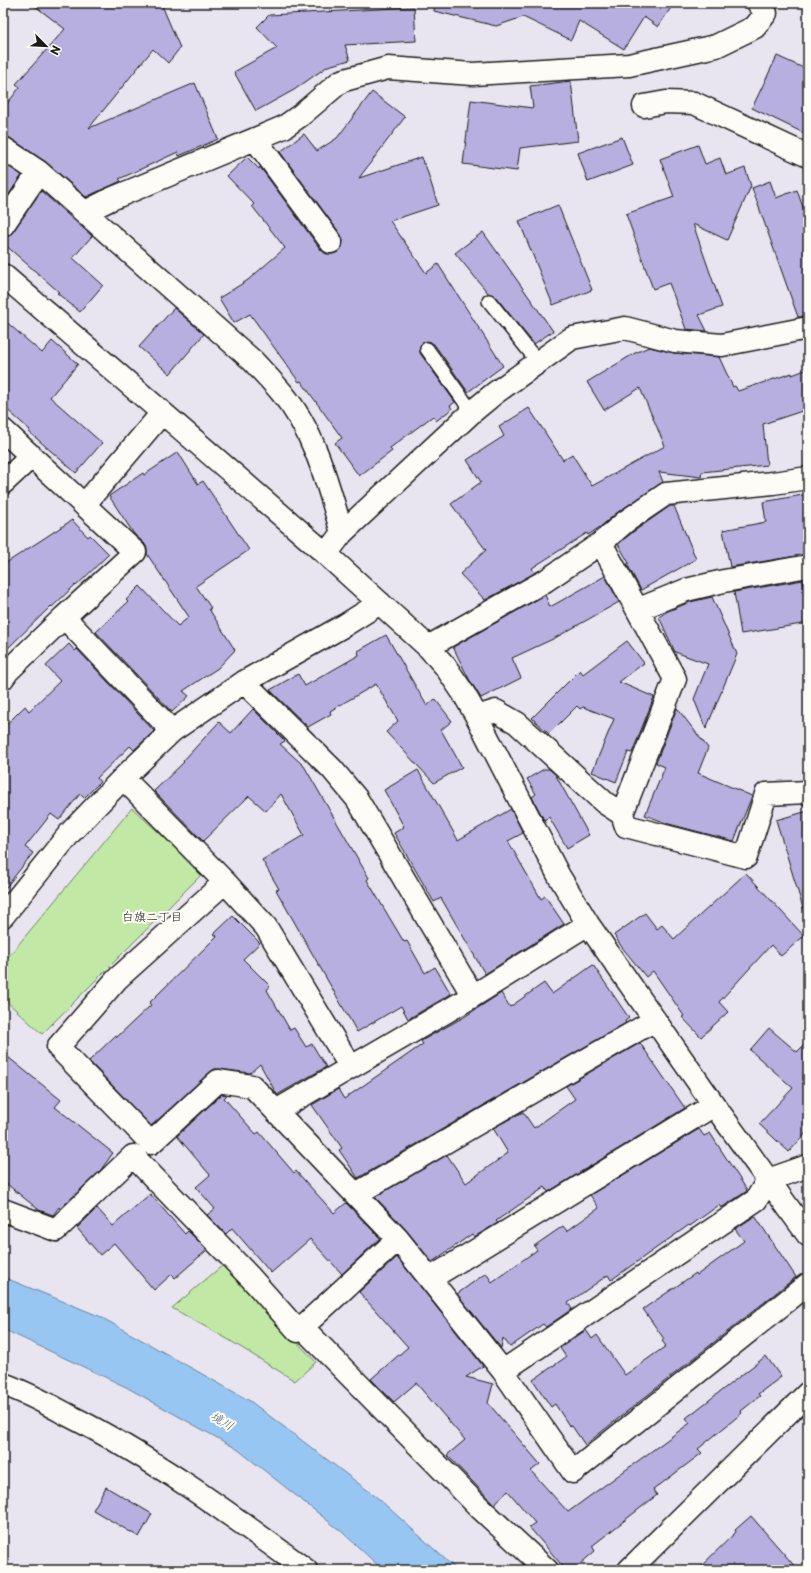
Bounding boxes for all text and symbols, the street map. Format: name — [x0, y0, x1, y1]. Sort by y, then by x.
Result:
north arrow — [26, 26, 66, 66]
text: N — [46, 43, 65, 58]
district label: 白旗二丁目 — [122, 907, 182, 925]
water label: 境川 — [208, 1406, 237, 1434]

